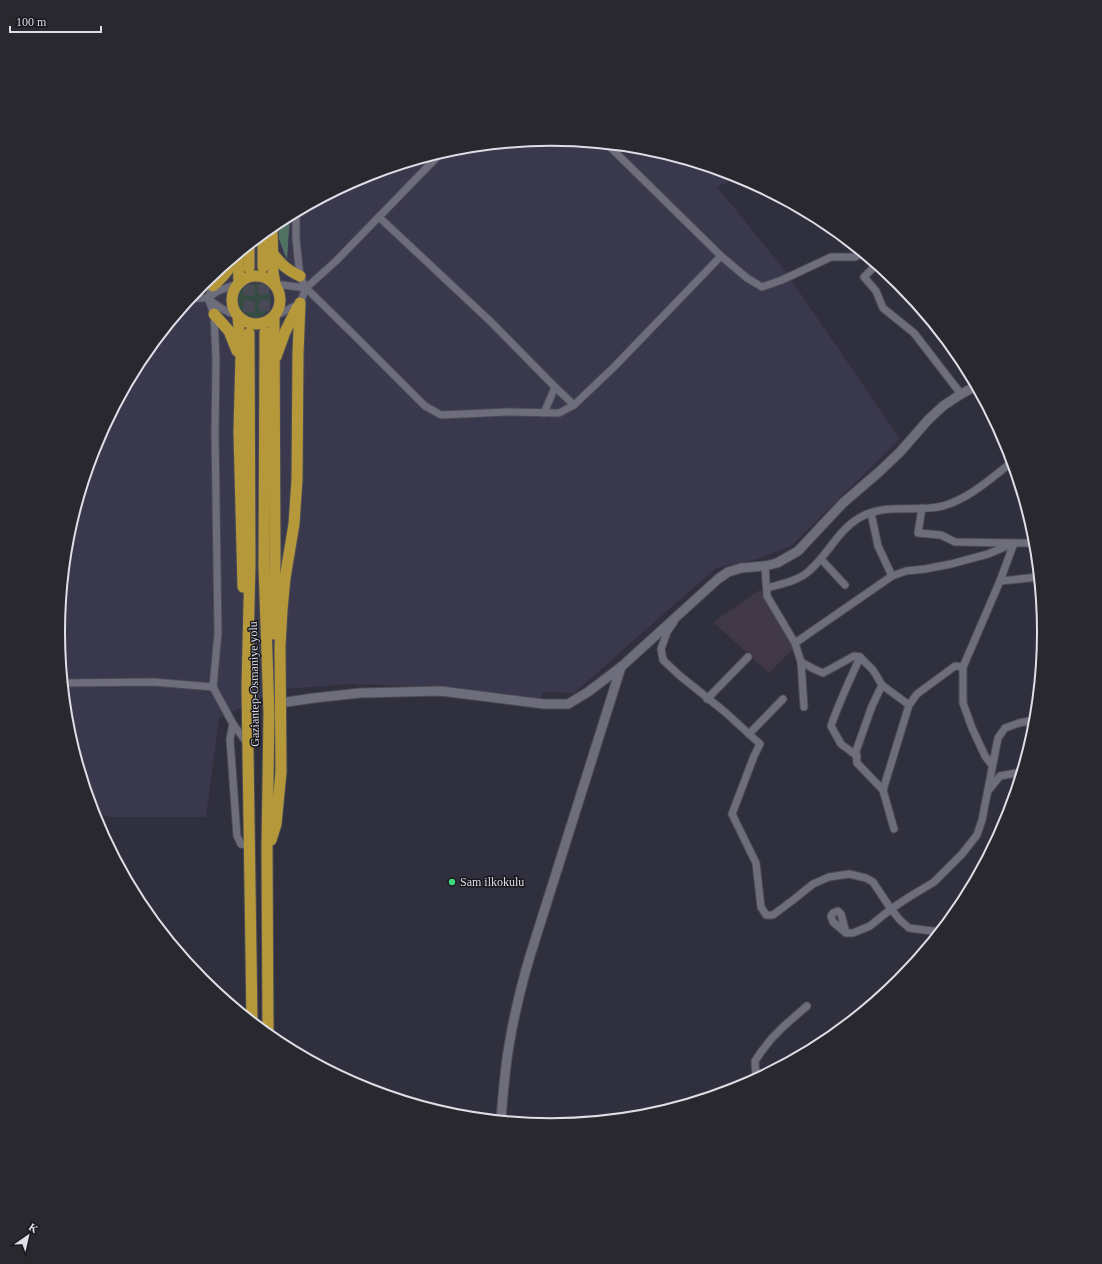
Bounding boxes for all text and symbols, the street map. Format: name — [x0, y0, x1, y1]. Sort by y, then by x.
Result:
scale bar — [10, 8, 101, 34]
text: 100 m — [16, 15, 47, 29]
street label: Gaziantep-Osmaniye yolu — [246, 621, 262, 747]
place label: Sam ilkokulu — [460, 875, 524, 889]
marker: Sam ilkokulu — [447, 877, 457, 887]
north arrow — [8, 1216, 48, 1256]
text: K — [27, 1220, 41, 1235]

